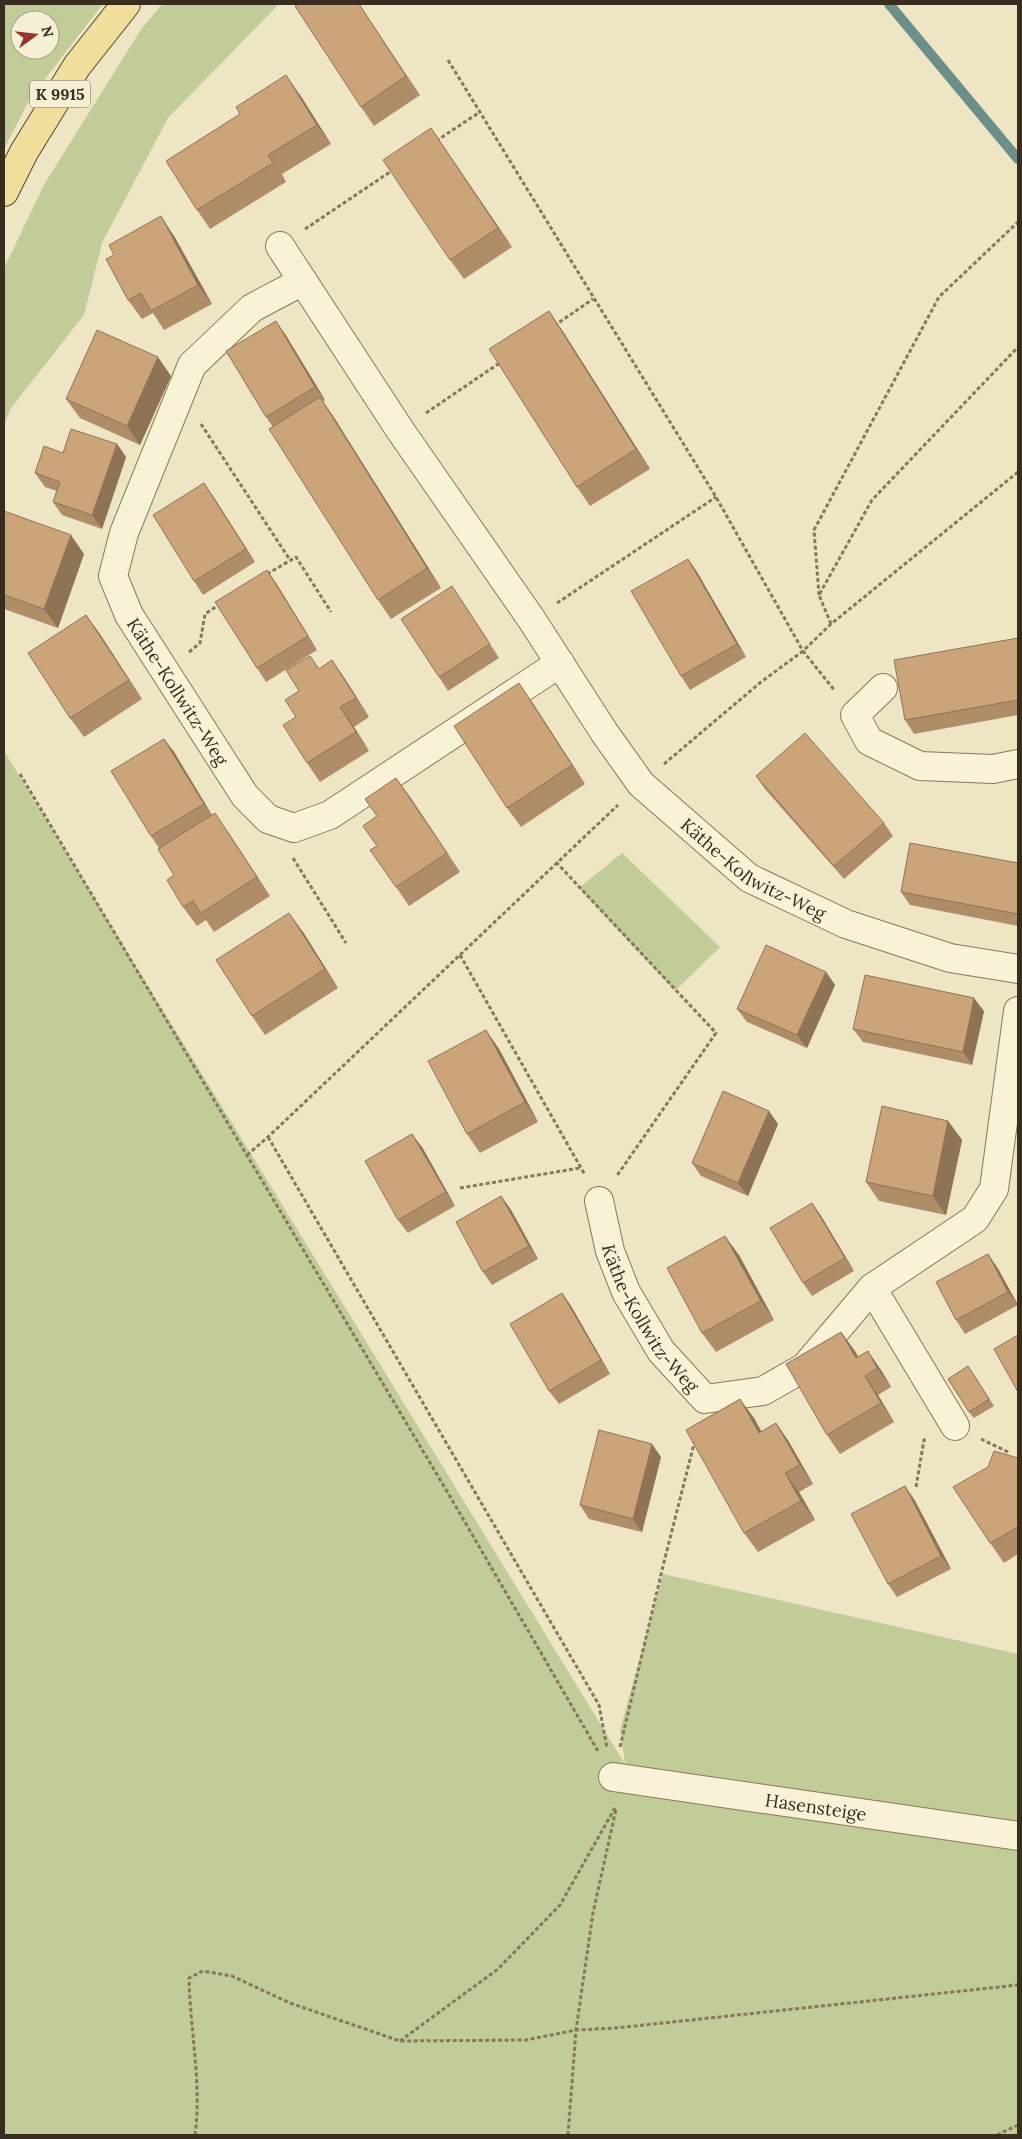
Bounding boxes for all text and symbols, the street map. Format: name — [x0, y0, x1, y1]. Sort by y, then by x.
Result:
north arrow — [10, 10, 60, 60]
text: N — [37, 24, 58, 39]
road number: K 9915 — [30, 80, 90, 108]
street label: Käthe-Kollwitz-Weg — [122, 613, 234, 770]
street label: Käthe-Kollwitz-Weg — [676, 813, 831, 925]
street label: Käthe-Kollwitz-Weg — [597, 1242, 705, 1398]
street label: Hasensteige — [764, 1788, 868, 1825]

